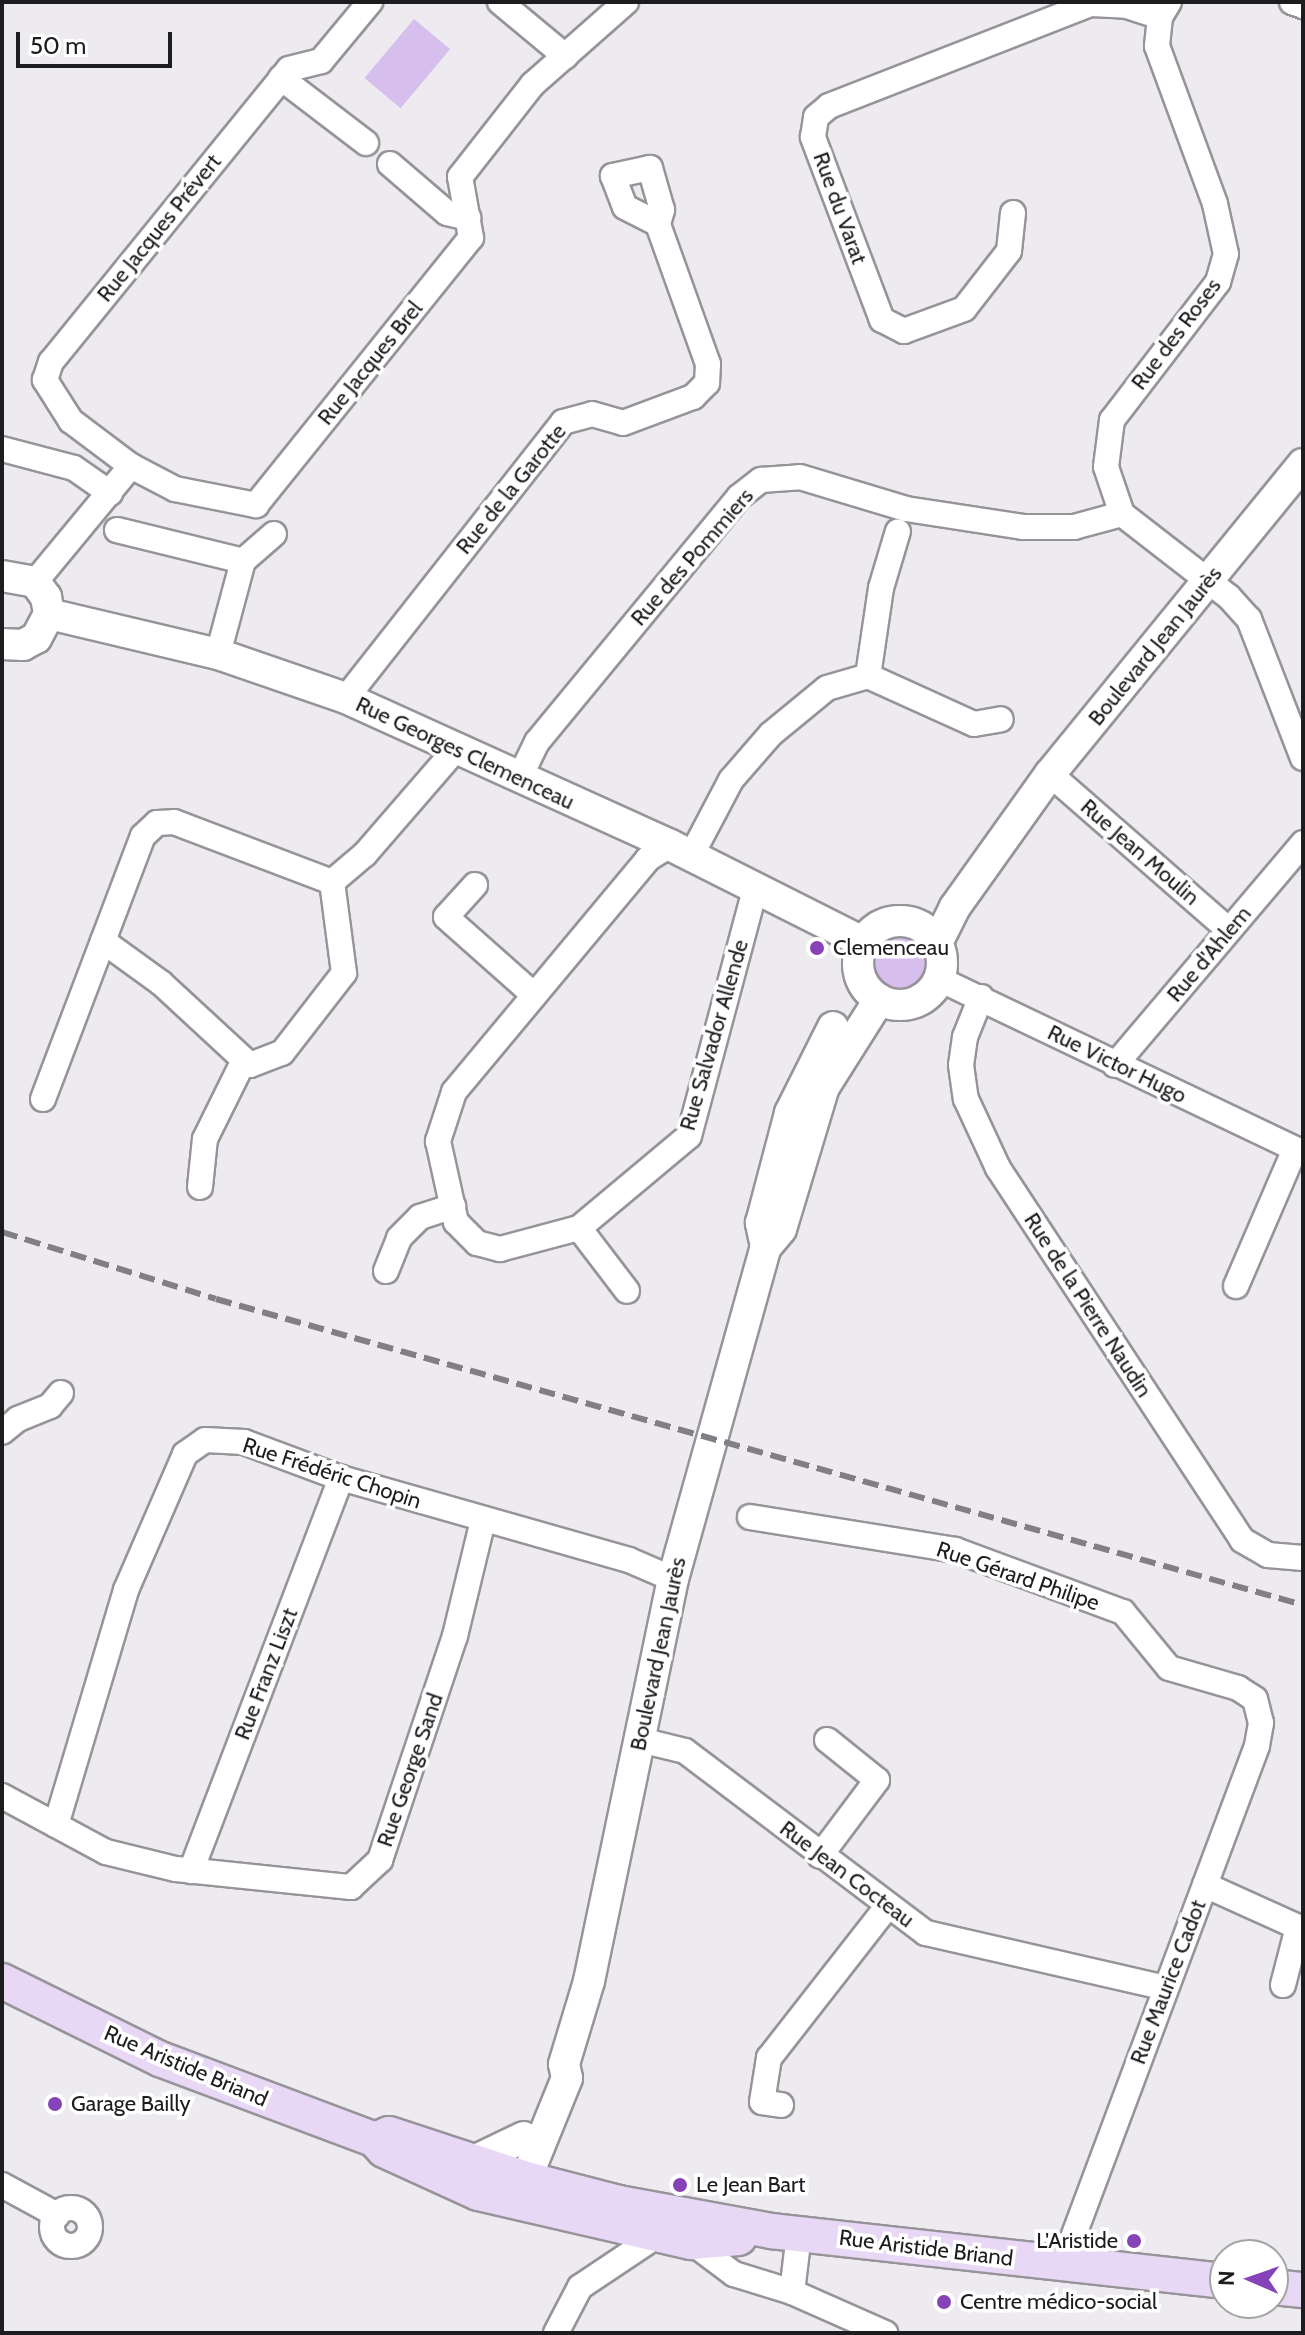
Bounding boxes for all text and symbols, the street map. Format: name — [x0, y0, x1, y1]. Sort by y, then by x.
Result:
scale bar — [20, 16, 176, 66]
text: 50 m — [30, 31, 86, 60]
street label: Rue du Varat — [808, 148, 872, 268]
street label: Rue Jacques Prévert — [91, 149, 227, 307]
street label: Rue des Roses — [1126, 273, 1226, 395]
street label: Rue Jacques Brel — [312, 296, 428, 430]
street label: Rue de la Garotte — [450, 419, 572, 559]
street label: Rue des Pommiers — [625, 483, 759, 631]
street label: Boulevard Jean Jaurès — [1083, 561, 1227, 731]
street label: Rue Georges Clemenceau — [352, 691, 578, 815]
street label: Rue Jean Moulin — [1075, 793, 1205, 911]
street label: Rue d'Ahlem — [1161, 901, 1257, 1007]
place label: Clemenceau — [833, 935, 949, 961]
street label: Rue Salvador Allende — [674, 937, 754, 1133]
marker: Clemenceau — [808, 939, 826, 957]
street label: Rue Victor Hugo — [1043, 1019, 1191, 1109]
street label: Rue de la Pierre Naudin — [1018, 1208, 1158, 1402]
street label: Rue Frédéric Chopin — [239, 1432, 425, 1514]
street label: Rue Gérard Philipe — [933, 1536, 1103, 1616]
street label: Boulevard Jean Jaurès — [625, 1555, 691, 1753]
street label: Rue Franz Liszt — [229, 1604, 303, 1744]
street label: Rue George Sand — [371, 1690, 449, 1850]
street label: Rue Jean Cocteau — [775, 1815, 919, 1933]
street label: Rue Maurice Cadot — [1125, 1896, 1211, 2068]
street label: Rue Aristide Briand — [100, 2020, 272, 2112]
place label: Garage Bailly — [71, 2091, 191, 2117]
marker: Garage Bailly — [46, 2095, 64, 2113]
place label: Le Jean Bart — [696, 2172, 805, 2198]
marker: Le Jean Bart — [671, 2176, 689, 2194]
street label: Rue Aristide Briand — [837, 2224, 1015, 2272]
place label: L'Aristide — [1036, 2228, 1118, 2254]
marker: L'Aristide — [1125, 2232, 1143, 2250]
north arrow — [1209, 2239, 1289, 2319]
text: N — [1213, 2270, 1240, 2286]
place label: Centre médico-social — [960, 2289, 1157, 2315]
marker: Centre médico-social — [935, 2293, 953, 2311]

